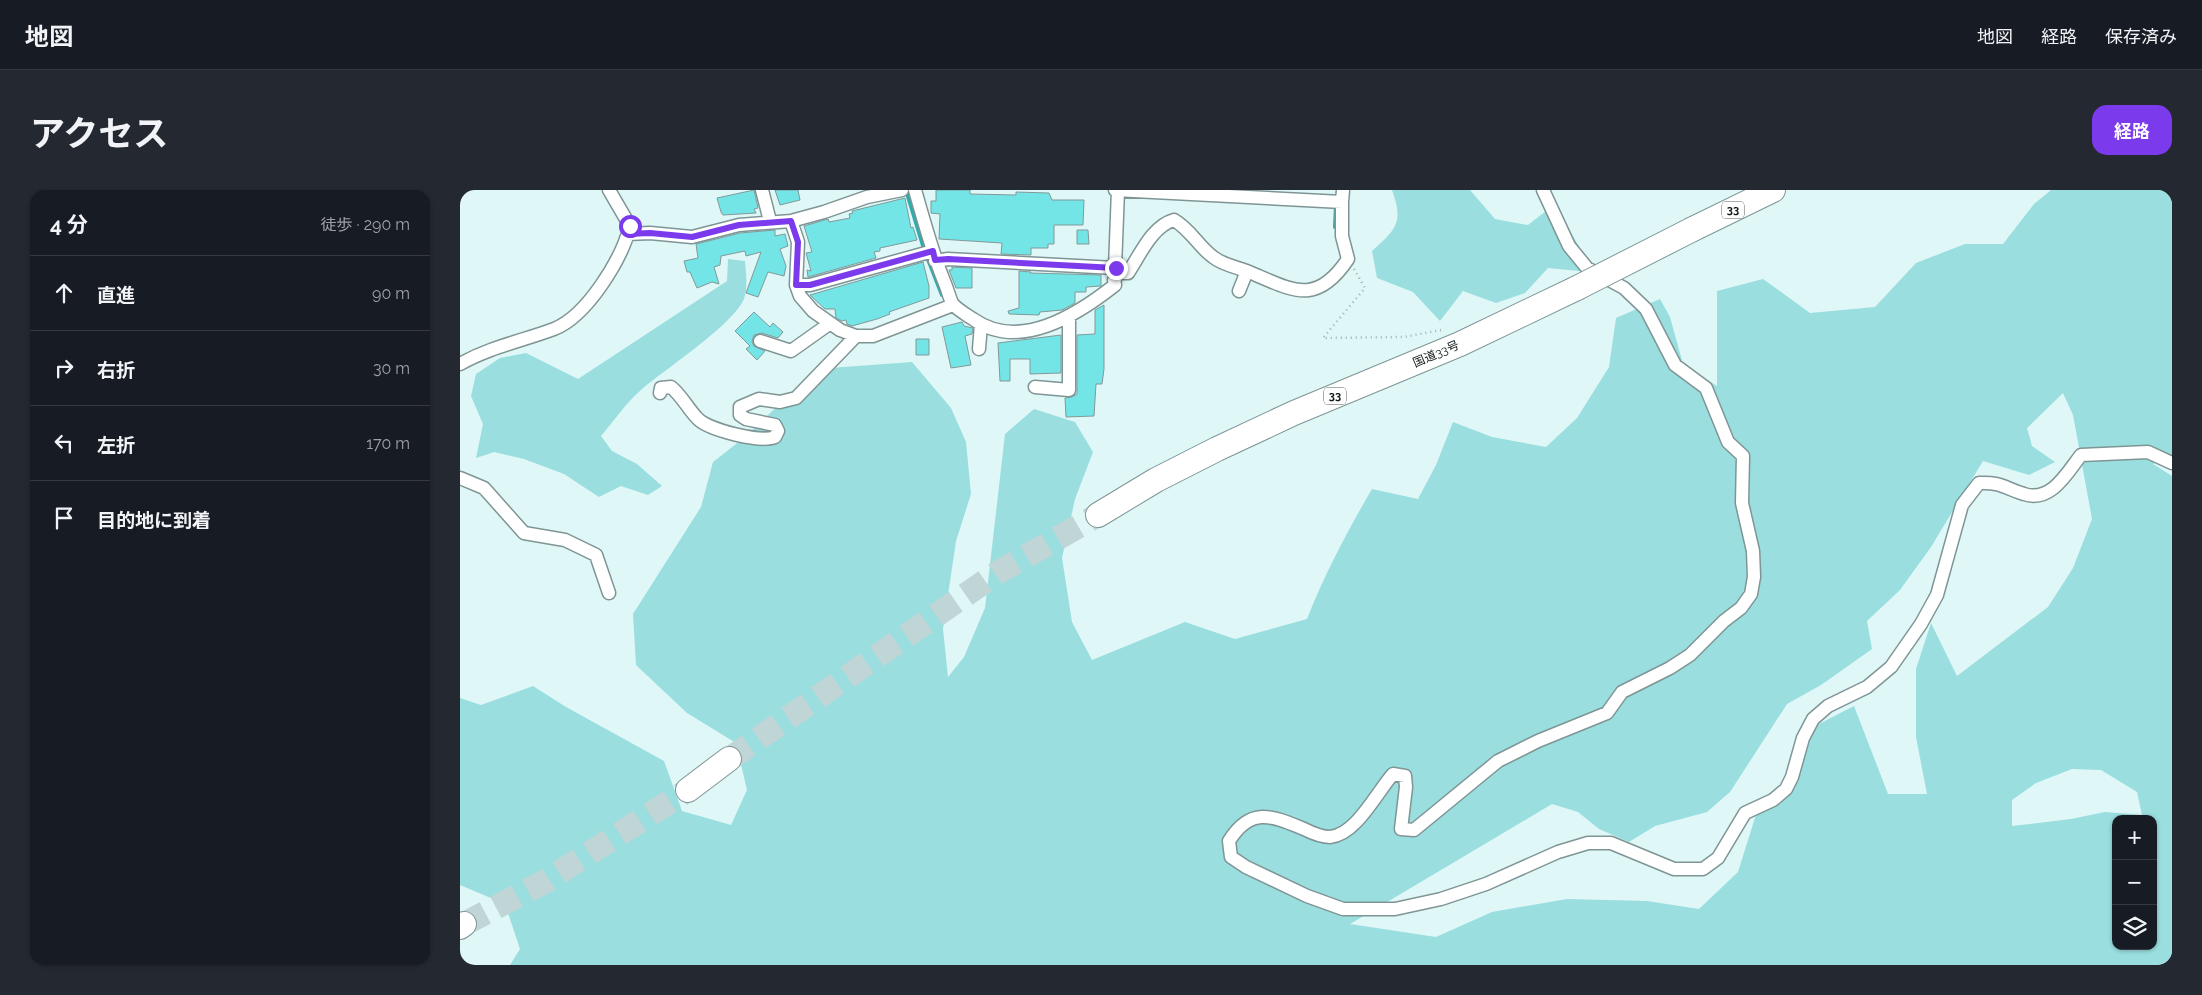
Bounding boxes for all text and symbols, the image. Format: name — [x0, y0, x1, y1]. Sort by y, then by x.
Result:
text: 地図 — [25, 22, 73, 51]
text: 地図 — [1977, 26, 2013, 47]
text: 経路 — [2041, 26, 2077, 47]
text: 保存済み — [2105, 26, 2177, 47]
button: 経路 — [2092, 105, 2172, 155]
text: アクセス — [30, 113, 168, 154]
road number: 33 — [1722, 202, 1744, 218]
text: 4 分 — [50, 212, 88, 237]
text: 徒歩 · 290 m — [321, 215, 410, 234]
route start — [619, 215, 642, 238]
route end — [1105, 257, 1128, 280]
icon: ahead — [50, 279, 78, 307]
text: 直進 — [97, 284, 135, 306]
text: 90 m — [372, 284, 410, 303]
street label: 国道33号 — [1411, 338, 1461, 370]
icon: right — [50, 354, 78, 382]
text: 右折 — [97, 359, 135, 381]
text: 30 m — [373, 359, 410, 378]
road number: 33 — [1324, 388, 1346, 405]
icon: left — [50, 429, 78, 457]
text: 左折 — [97, 434, 135, 456]
text: 170 m — [366, 434, 410, 453]
icon: arrive — [50, 504, 78, 532]
text: 目的地に到着 — [97, 509, 211, 531]
map controls — [2112, 815, 2157, 950]
button: + — [2112, 815, 2157, 860]
button: − — [2112, 860, 2157, 905]
button: layers — [2112, 905, 2157, 950]

